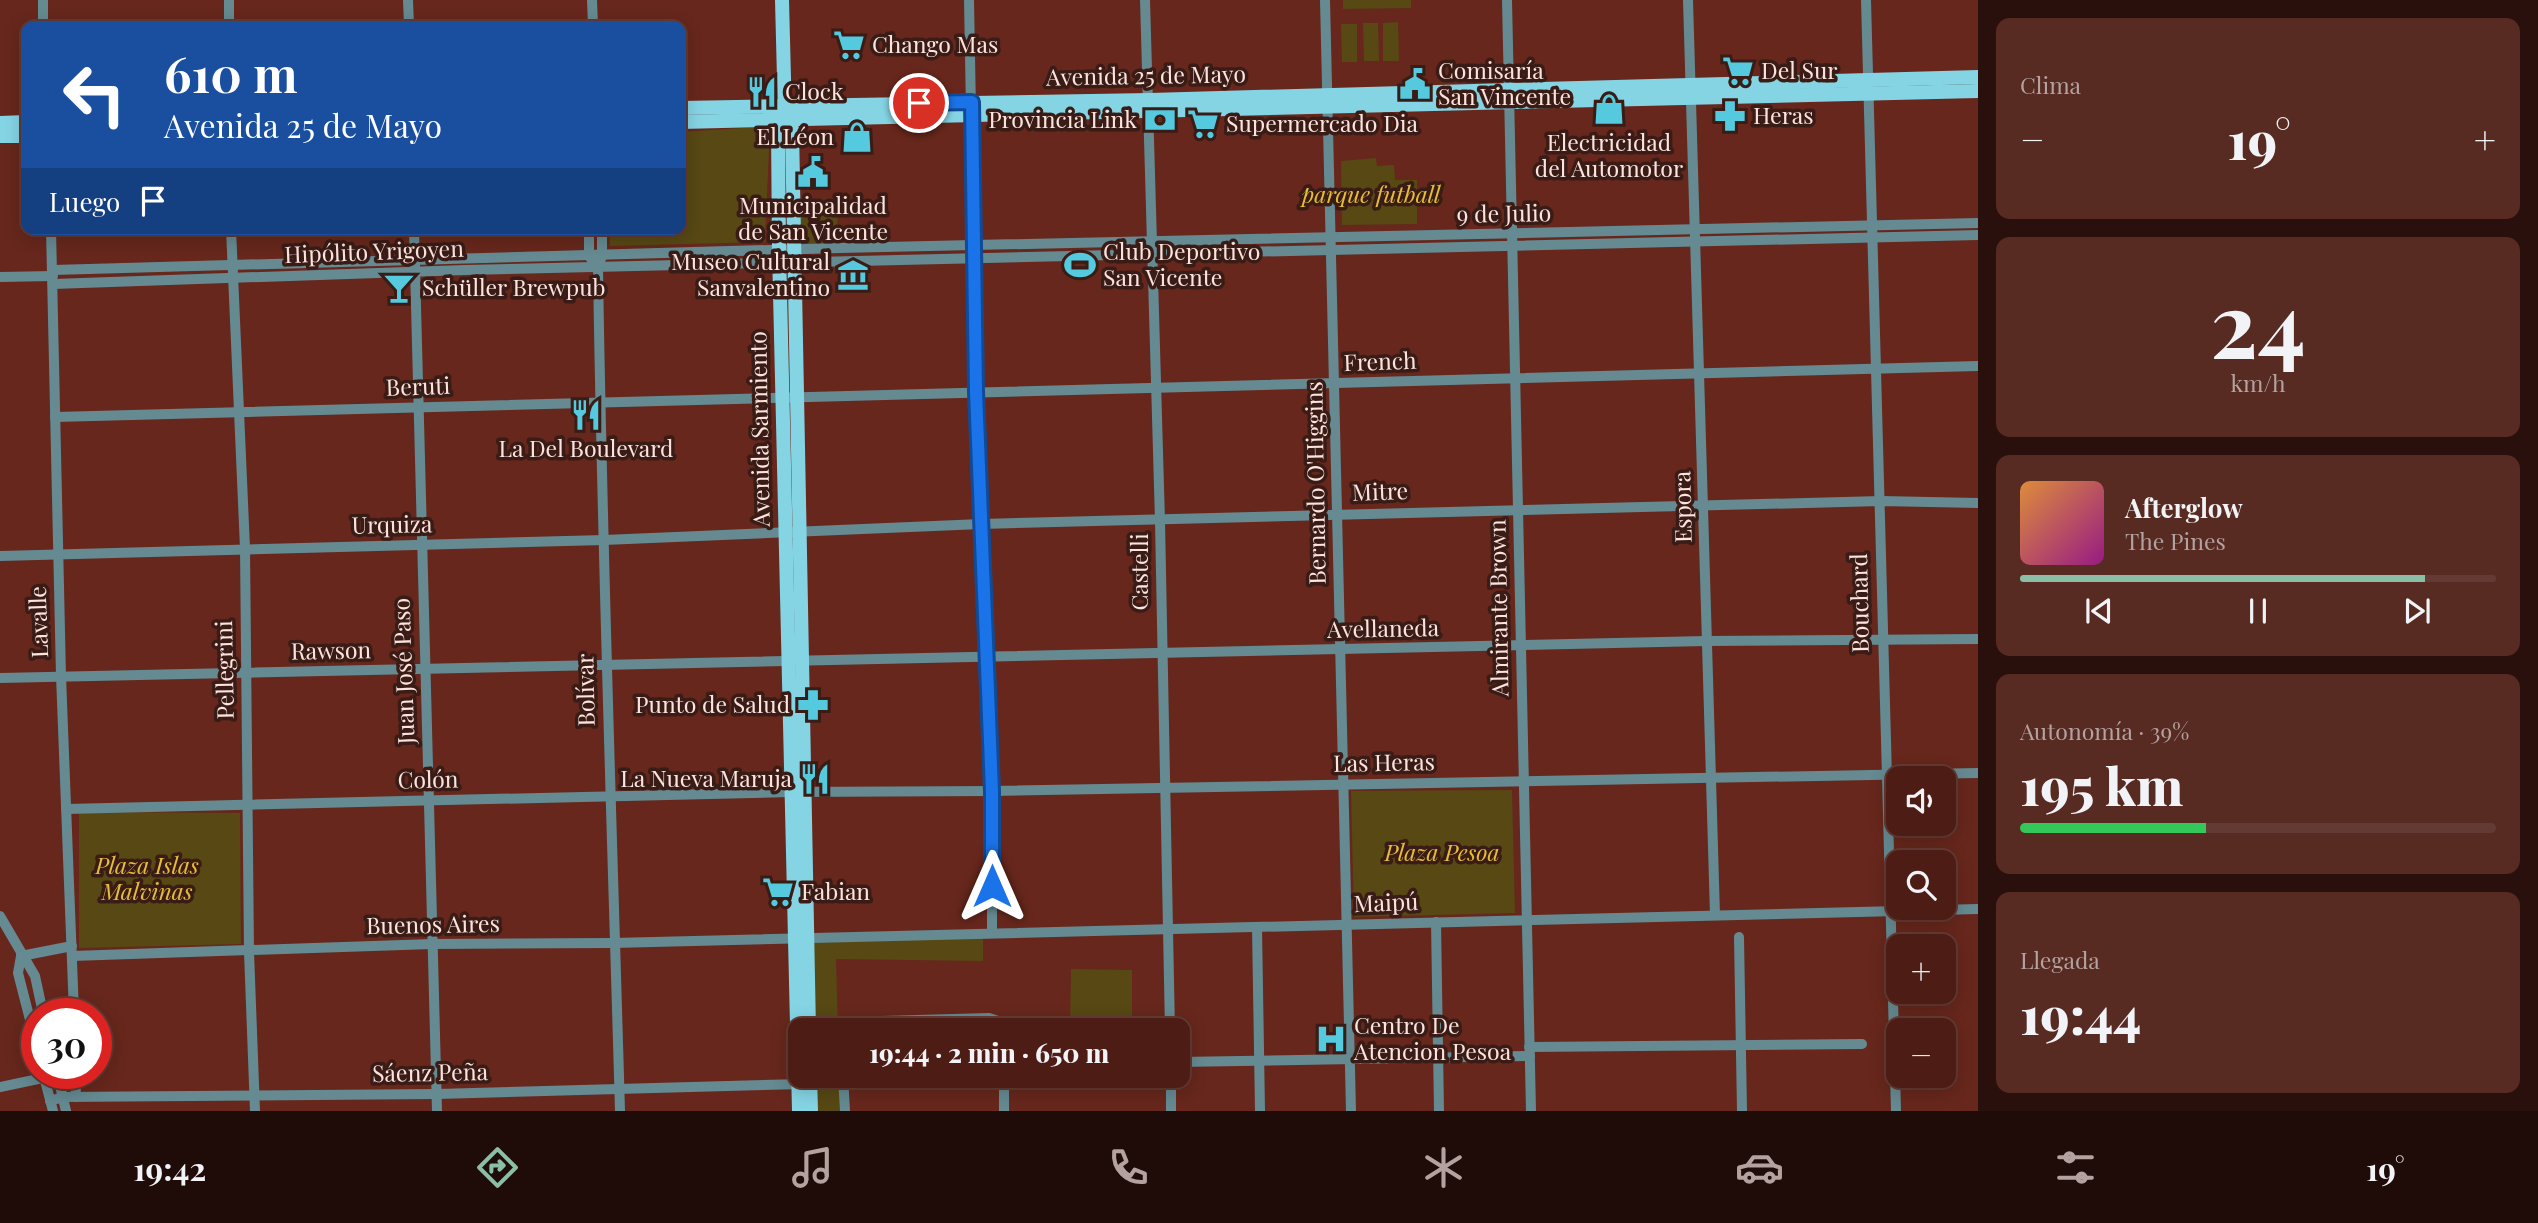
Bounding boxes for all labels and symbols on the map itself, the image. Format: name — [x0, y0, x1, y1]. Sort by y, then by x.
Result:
supermarket icon: Chango Mas — [832, 28, 866, 62]
place label: Chango Mas — [872, 28, 998, 59]
place label: Comisaría San Vincente — [1438, 54, 1571, 111]
supermarket icon: Del Sur — [1721, 54, 1755, 88]
place label: Del Sur — [1761, 54, 1838, 85]
street label: Avenida 25 de Mayo — [1045, 57, 1246, 92]
public building icon: Comisaría San Vincente — [1398, 67, 1432, 101]
pin — [889, 73, 949, 133]
restaurant icon: Clock — [745, 75, 779, 109]
place label: Clock — [785, 75, 844, 106]
shop icon: Electricidad del Automotor — [1592, 92, 1626, 126]
pharmacy icon: Heras — [1713, 99, 1747, 133]
place label: Heras — [1753, 99, 1814, 130]
place label: Provincia Link — [988, 103, 1137, 134]
bank icon: Provincia Link — [1143, 103, 1177, 137]
supermarket icon: Supermercado Dia — [1186, 107, 1220, 141]
place label: Supermercado Dia — [1226, 107, 1419, 138]
place label: El Léon — [756, 120, 834, 151]
shop icon: El Léon — [840, 120, 874, 154]
place label: Electricidad del Automotor — [1535, 126, 1683, 183]
public building icon: Municipalidad de San Vicente — [796, 155, 830, 189]
park label: parque futball — [1300, 178, 1442, 209]
place label: Municipalidad de San Vicente — [738, 189, 888, 246]
street label: 9 de Julio — [1456, 196, 1552, 229]
street label: Hipólito Yrigoyen — [284, 232, 465, 269]
place label: Club Deportivo San Vicente — [1103, 235, 1260, 292]
place label: Museo Cultural Sanvalentino — [671, 245, 830, 302]
sports icon: Club Deportivo San Vicente — [1063, 248, 1097, 282]
museum icon: Museo Cultural Sanvalentino — [836, 258, 870, 292]
bar icon: Schüller Brewpub — [382, 271, 416, 305]
place label: Schüller Brewpub — [422, 271, 605, 302]
street label: Avenida Sarmiento — [741, 331, 776, 528]
street label: French — [1343, 344, 1417, 377]
street label: Beruti — [385, 369, 451, 402]
street label: Bernardo O'Higgins — [1297, 381, 1332, 585]
restaurant icon: La Del Boulevard — [569, 398, 603, 432]
place label: La Del Boulevard — [499, 432, 673, 463]
street label: Espora — [1665, 470, 1698, 543]
street label: Mitre — [1351, 474, 1409, 507]
street label: Urquiza — [351, 507, 433, 540]
street label: Almirante Brown — [1480, 519, 1515, 698]
street label: Castelli — [1123, 533, 1154, 611]
street label: Bouchard — [1842, 553, 1875, 653]
street label: Lavalle — [21, 586, 54, 659]
street label: Juan José Paso — [384, 597, 421, 746]
street label: Avellaneda — [1326, 611, 1440, 644]
street label: Pellegrini — [207, 620, 240, 720]
street label: Rawson — [290, 633, 372, 666]
street label: Bolívar — [568, 653, 601, 727]
place label: Punto de Salud — [635, 688, 790, 719]
pharmacy icon: Punto de Salud — [796, 688, 830, 722]
street label: Las Heras — [1333, 745, 1435, 778]
street label: Colón — [397, 762, 459, 795]
place label: La Nueva Maruja — [620, 762, 793, 793]
restaurant icon: La Nueva Maruja — [798, 762, 832, 796]
park label: Plaza Pesoa — [1383, 836, 1500, 867]
park label: Plaza Islas Malvinas — [94, 849, 199, 906]
position arrow — [955, 849, 1029, 923]
supermarket icon: Fabian — [761, 875, 795, 909]
place label: Fabian — [801, 875, 870, 906]
street label: Maipú — [1353, 885, 1419, 918]
street label: Buenos Aires — [366, 907, 500, 940]
speed limit sign: 30 — [21, 998, 112, 1089]
place label: Centro De Atencion Pesoa — [1353, 1009, 1512, 1066]
hospital icon: Centro De Atencion Pesoa — [1314, 1022, 1348, 1056]
street label: Sáenz Peña — [372, 1055, 489, 1088]

